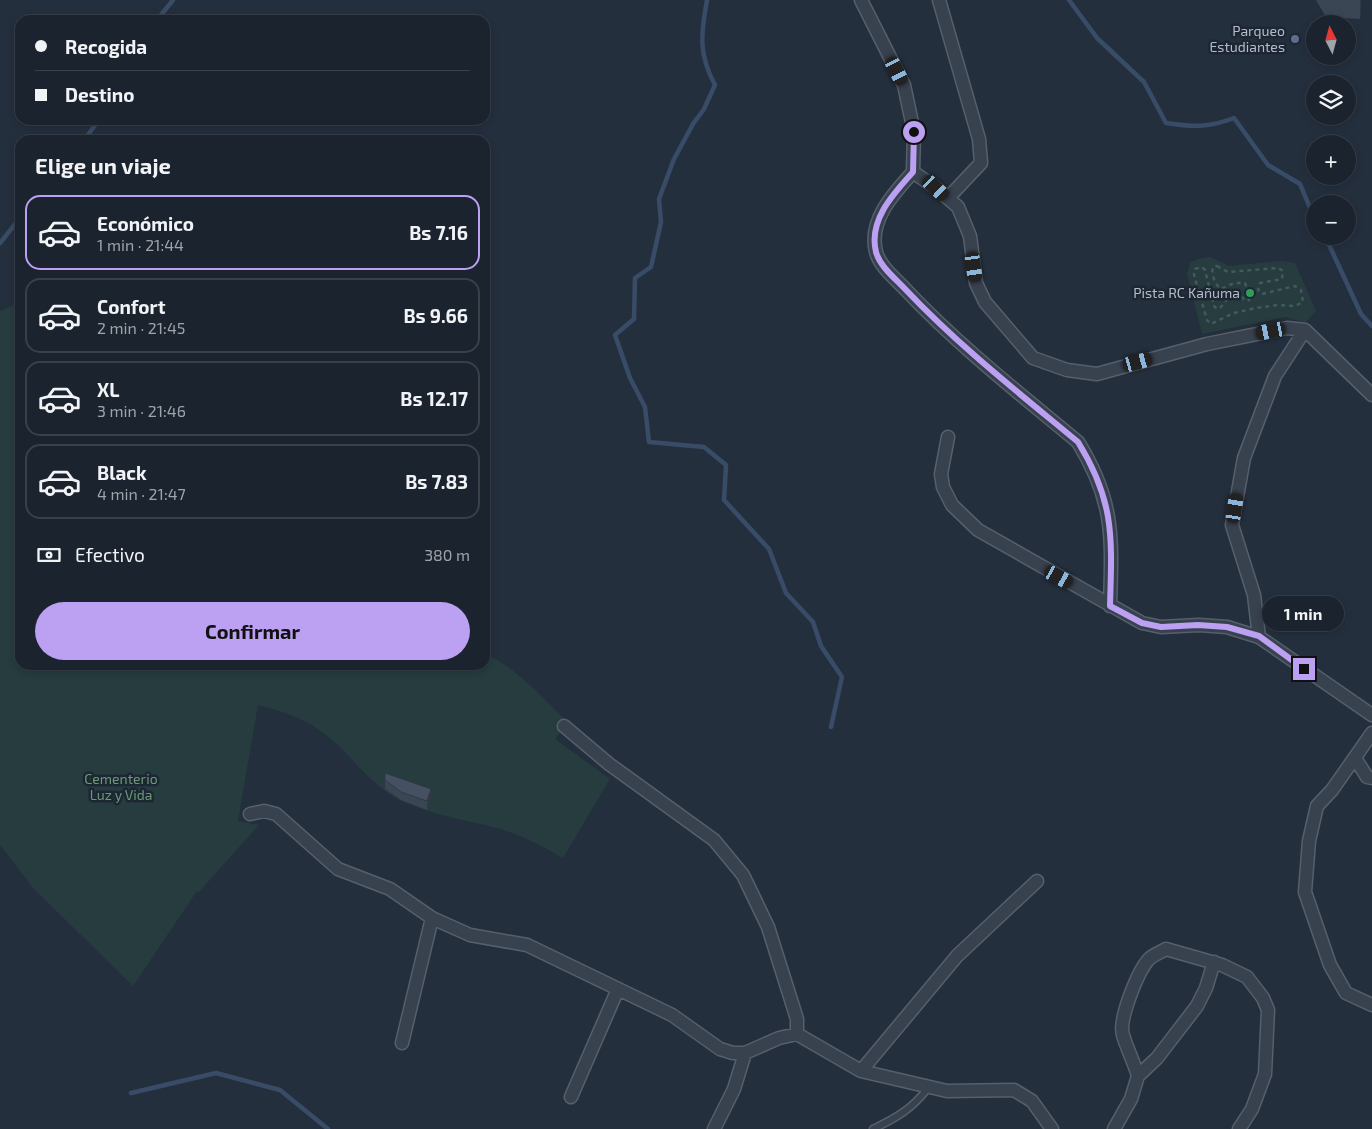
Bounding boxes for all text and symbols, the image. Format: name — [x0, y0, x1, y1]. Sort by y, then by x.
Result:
north arrow — [1306, 15, 1356, 65]
map controls — [1306, 15, 1356, 245]
place label: Parqueo Estudiantes — [1209, 22, 1285, 55]
marker: Parqueo Estudiantes — [1289, 33, 1301, 45]
text: Recogida — [65, 35, 147, 58]
car — [883, 54, 910, 88]
button: layers — [1306, 75, 1356, 125]
text: Destino — [65, 83, 134, 106]
route start — [903, 121, 925, 143]
button: + — [1306, 135, 1356, 185]
text: Elige un viaje — [35, 152, 171, 178]
car — [919, 172, 952, 204]
button: − — [1306, 195, 1356, 245]
icon: car — [37, 210, 82, 255]
text: Económico — [97, 212, 194, 235]
text: Bs 7.16 — [409, 221, 468, 244]
text: 1 min · 21:44 — [97, 235, 184, 254]
car — [964, 251, 983, 283]
place label: Pista RC Kañuma — [1133, 284, 1240, 301]
marker: Pista RC Kañuma — [1244, 287, 1256, 299]
icon: car — [37, 293, 82, 338]
text: Confort — [97, 295, 165, 318]
text: Bs 9.66 — [403, 304, 468, 327]
text: 2 min · 21:45 — [97, 318, 185, 337]
car — [1254, 321, 1287, 341]
car — [1121, 351, 1154, 373]
icon: car — [37, 376, 82, 421]
text: XL — [97, 378, 119, 401]
text: Bs 12.17 — [400, 387, 468, 410]
text: 3 min · 21:46 — [97, 401, 186, 420]
icon: car — [37, 459, 82, 504]
text: Black — [97, 461, 147, 484]
text: Bs 7.83 — [405, 470, 468, 493]
text: 4 min · 21:47 — [97, 484, 186, 503]
car — [1225, 492, 1244, 524]
icon: cash — [35, 541, 63, 569]
text: Efectivo — [75, 543, 145, 566]
text: 380 m — [424, 545, 470, 564]
car — [1042, 563, 1075, 591]
callout: 1 min — [1263, 596, 1345, 632]
button: Confirmar — [35, 602, 470, 660]
text: 1 min — [1284, 604, 1322, 623]
route end — [1293, 658, 1315, 680]
park label: Cementerio Luz y Vida — [84, 770, 158, 803]

